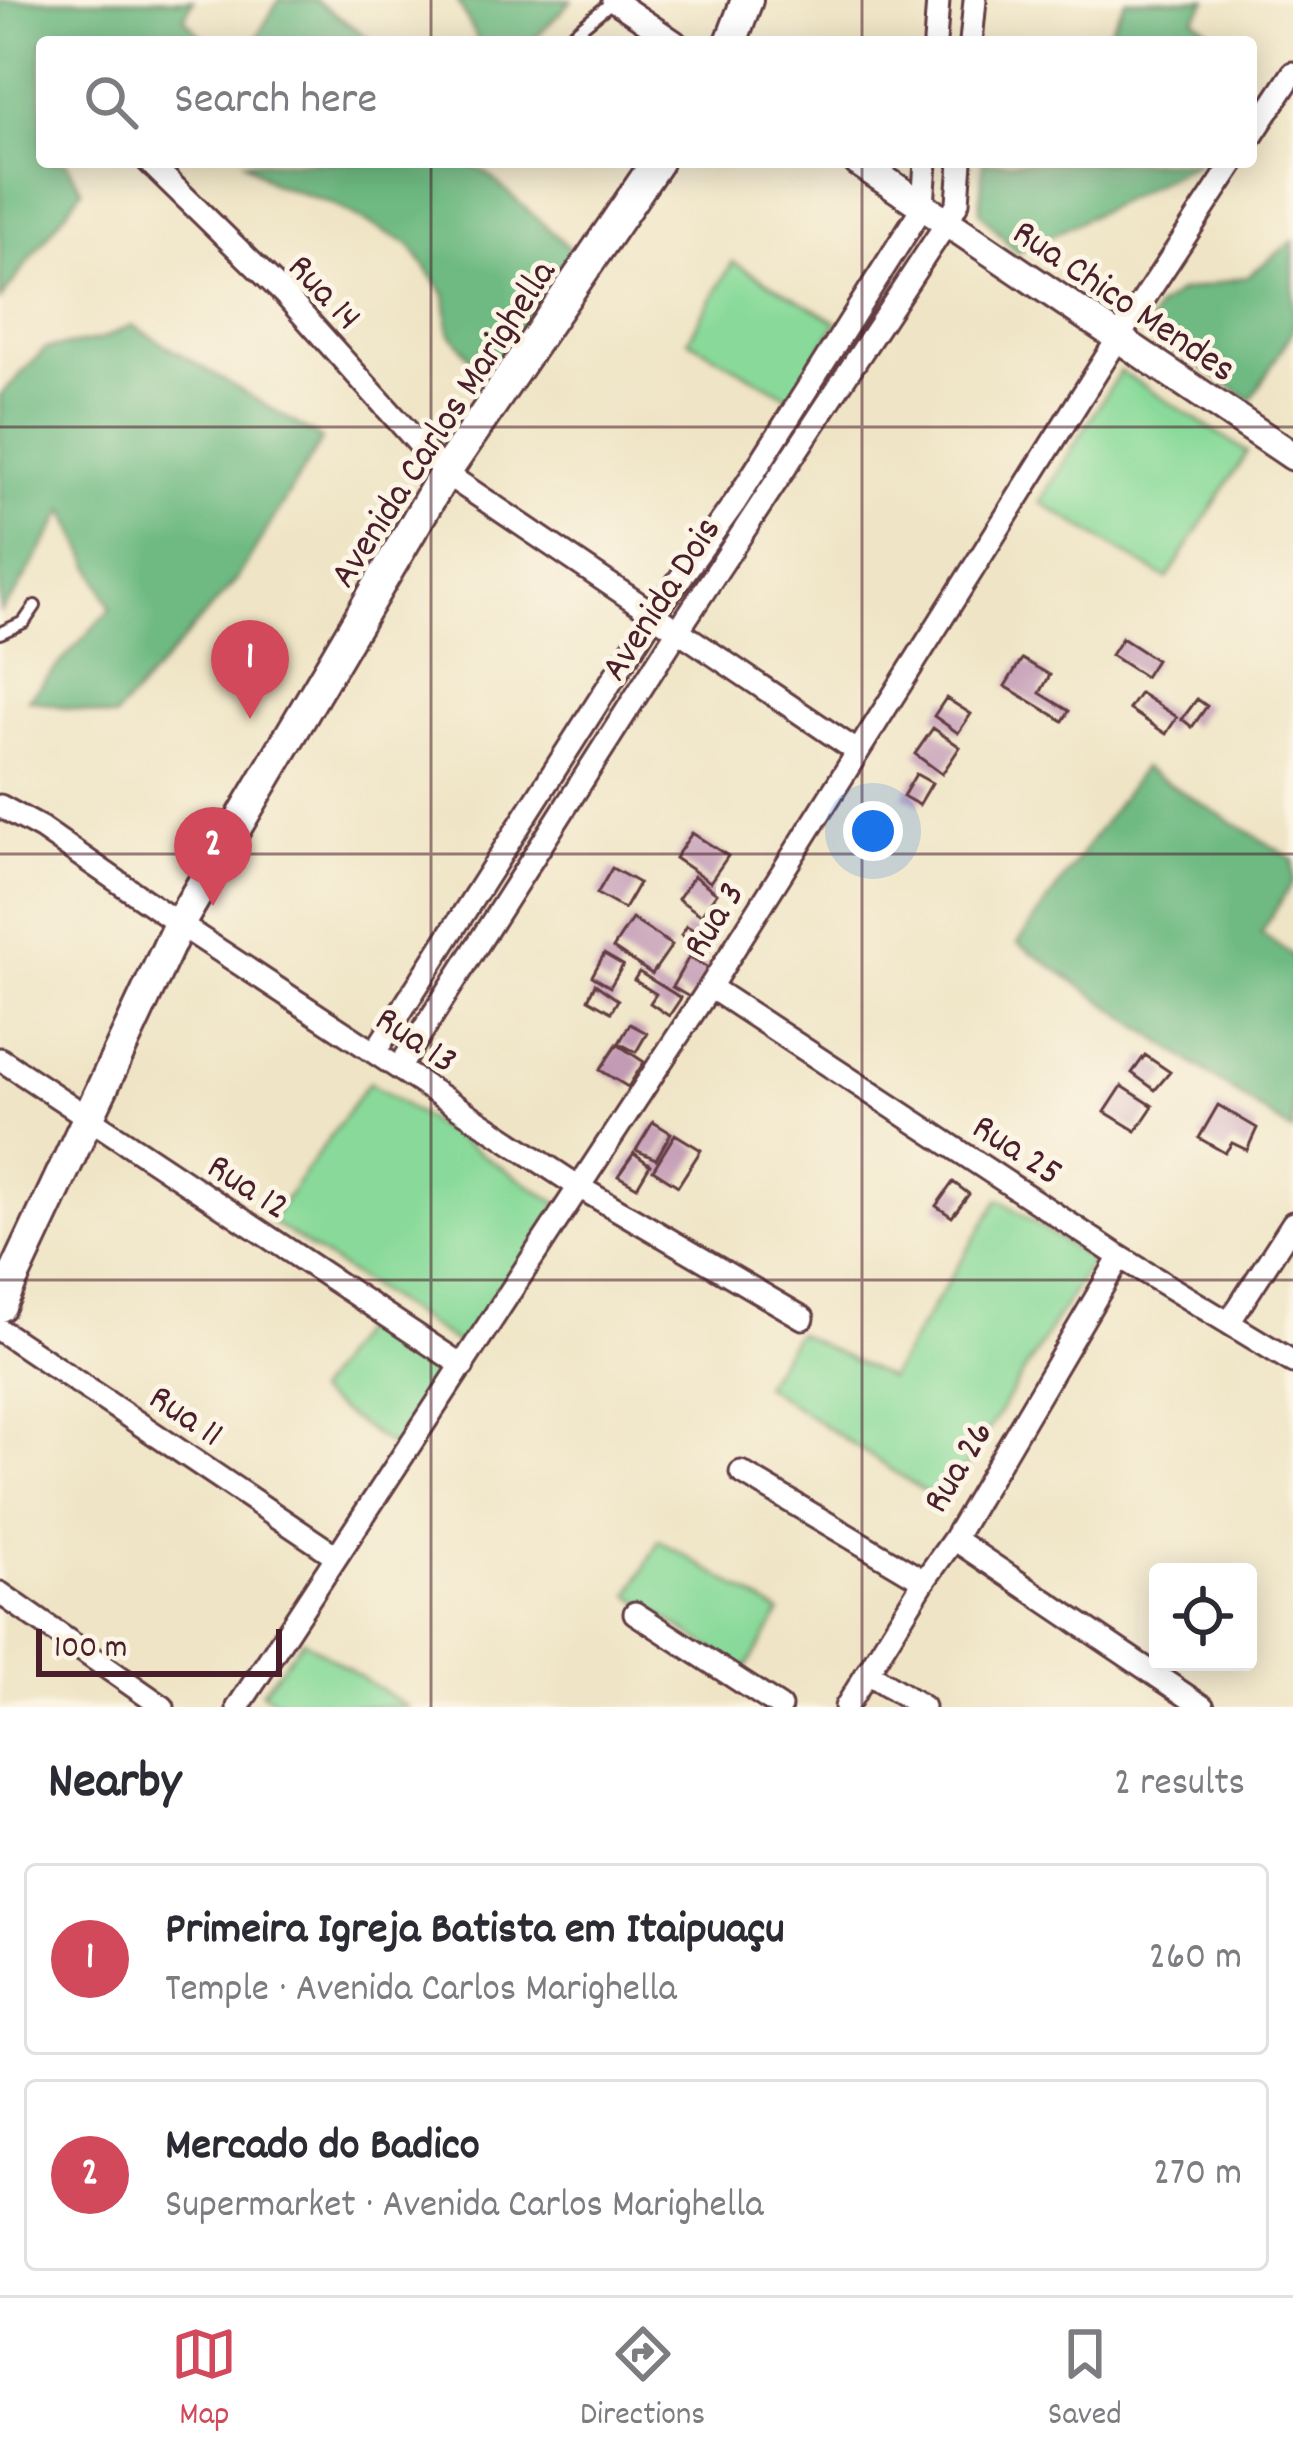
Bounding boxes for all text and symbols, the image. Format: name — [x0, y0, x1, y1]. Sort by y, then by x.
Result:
search box — [36, 36, 1257, 168]
icon: search — [78, 69, 144, 135]
text: Search here — [174, 70, 377, 134]
street label: Rua Chico Mendes — [1000, 208, 1245, 399]
street label: Rua 14 — [272, 244, 372, 345]
street label: Avenida Carlos Marighella — [319, 250, 573, 600]
street label: Avenida Dois — [590, 507, 737, 694]
pin: 1 — [211, 620, 289, 719]
your location — [843, 801, 903, 861]
pin: 2 — [174, 807, 252, 906]
street label: Rua 3 — [672, 873, 761, 970]
street label: Rua 13 — [362, 995, 467, 1090]
street label: Rua 25 — [959, 1103, 1072, 1202]
street label: Rua 12 — [194, 1142, 299, 1237]
street label: Rua 11 — [136, 1373, 233, 1464]
street label: Rua 26 — [911, 1412, 1010, 1525]
map controls — [1149, 1563, 1257, 1671]
button: locate — [1149, 1563, 1257, 1671]
scale bar — [36, 1623, 282, 1676]
text: 100 m — [54, 1626, 127, 1673]
text: Nearby — [48, 1749, 181, 1821]
text: 2 results — [1114, 1758, 1245, 1813]
text: Primeira Igreja Batista em Itaipuaçu — [165, 1900, 785, 1964]
text: 1 — [86, 1932, 94, 1987]
text: 260 m — [1149, 1932, 1242, 1987]
text: Temple · Avenida Carlos Marighella — [165, 1964, 677, 2019]
text: Mercado do Badico — [165, 2116, 480, 2180]
text: 2 — [81, 2148, 99, 2203]
text: 270 m — [1153, 2148, 1242, 2203]
text: Supermarket · Avenida Carlos Marighella — [165, 2180, 764, 2235]
tab: Map — [171, 2321, 237, 2440]
tab: Directions — [580, 2321, 705, 2440]
tab: Saved — [1048, 2321, 1122, 2440]

